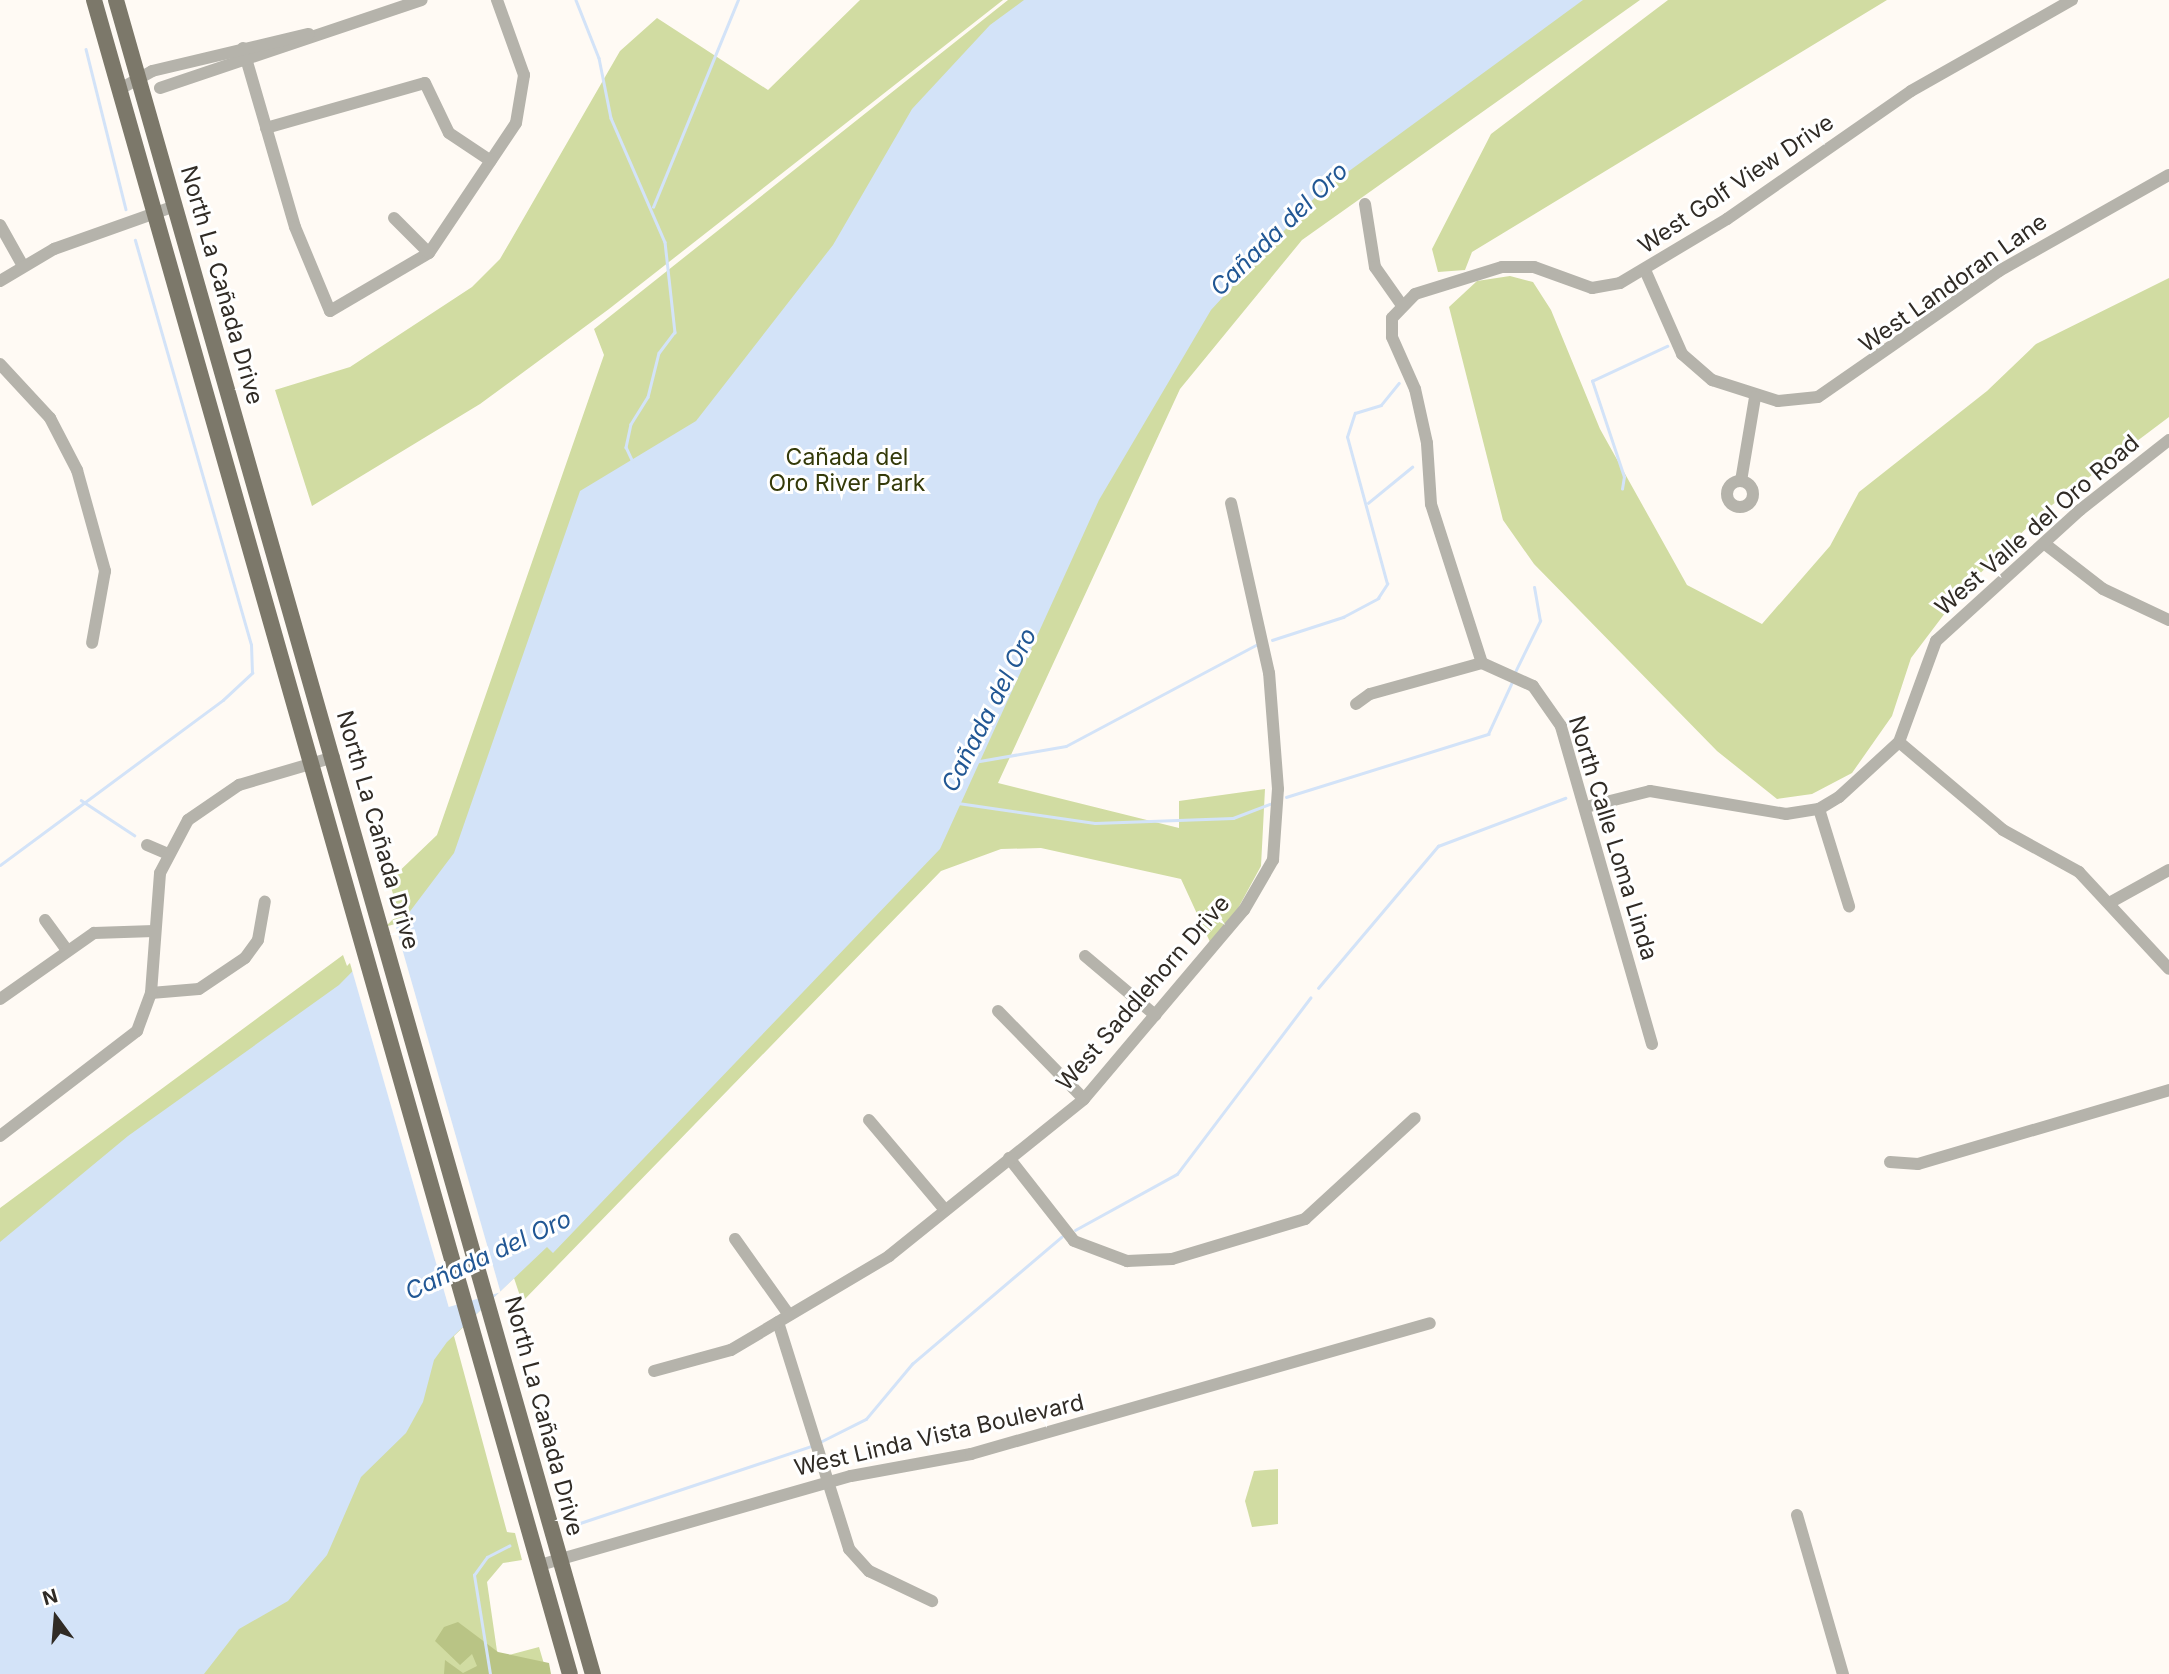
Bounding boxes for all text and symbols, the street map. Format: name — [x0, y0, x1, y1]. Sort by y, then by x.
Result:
street label: West Golf View Drive — [1633, 108, 1839, 260]
water label: Cañada del Oro — [1204, 156, 1354, 302]
street label: North La Cañada Drive — [175, 163, 269, 407]
street label: West Landoran Lane — [1854, 208, 2052, 358]
street label: West Valle del Oro Road — [1930, 429, 2144, 621]
park label: Cañada del Oro River Park — [769, 443, 925, 497]
water label: Cañada del Oro — [935, 623, 1043, 797]
street label: North La Cañada Drive — [331, 708, 425, 952]
street label: North Calle Loma Linda — [1563, 713, 1663, 963]
street label: West Saddlehorn Drive — [1051, 890, 1235, 1096]
water label: Cañada del Oro — [400, 1204, 576, 1306]
street label: North La Cañada Drive — [499, 1293, 589, 1539]
street label: West Linda Vista Boulevard — [792, 1388, 1086, 1482]
north arrow — [21, 1583, 91, 1653]
text: N — [40, 1584, 60, 1610]

